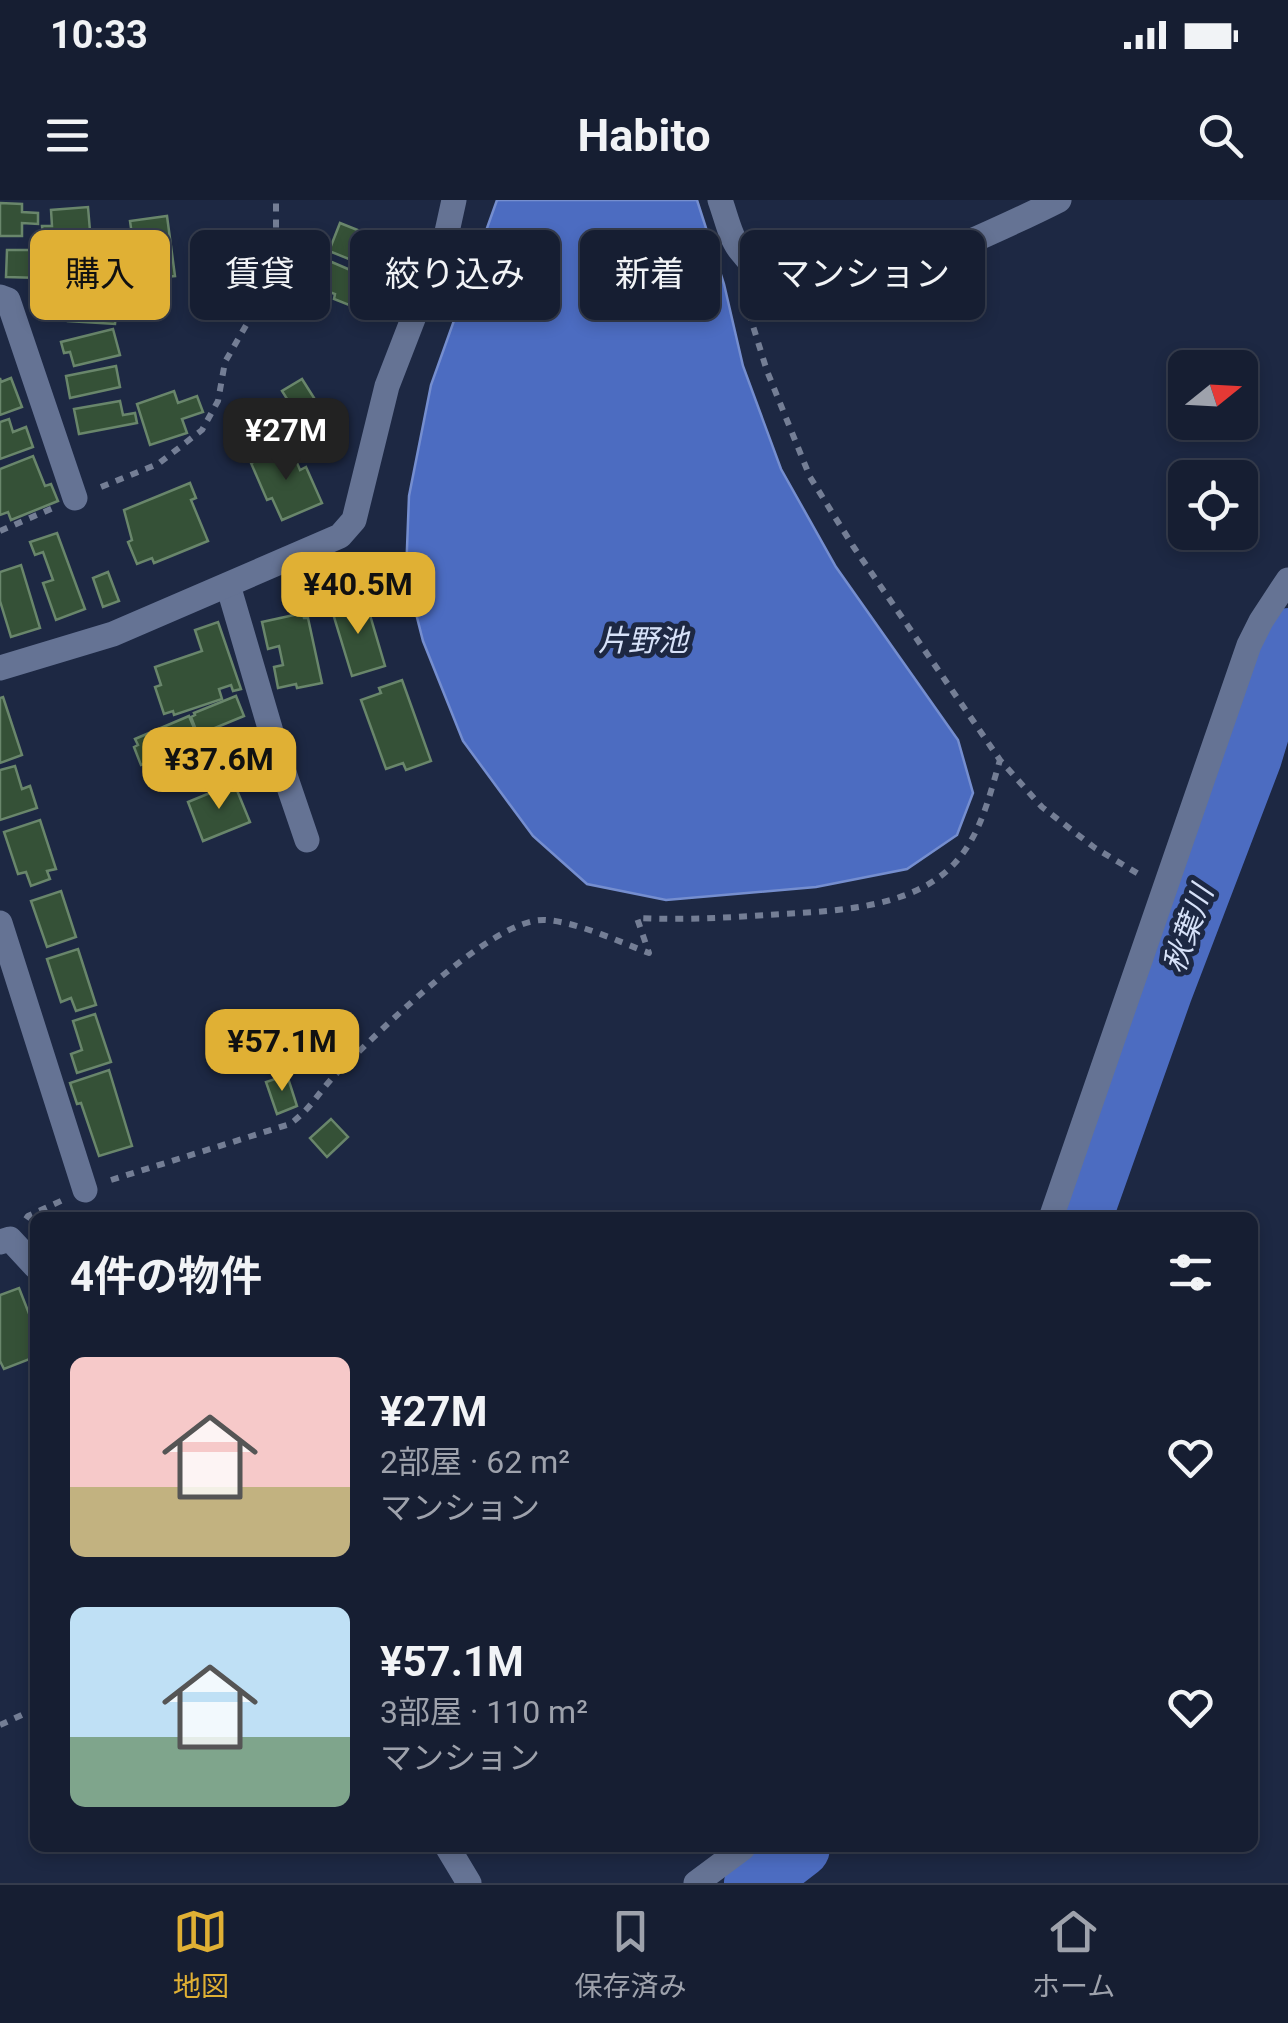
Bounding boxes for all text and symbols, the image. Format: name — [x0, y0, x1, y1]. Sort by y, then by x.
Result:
text: 10:33 — [50, 13, 148, 57]
icon: menu — [40, 108, 95, 163]
icon: search — [1193, 108, 1248, 163]
text: Habito — [577, 109, 711, 162]
chip: 購入 — [30, 230, 170, 320]
chip: 賃貸 — [190, 230, 330, 320]
chip: 絞り込み — [350, 230, 560, 320]
chip: 新着 — [580, 230, 720, 320]
chip: マンション — [740, 230, 985, 320]
north arrow — [1168, 350, 1258, 440]
map controls — [1168, 350, 1258, 550]
pin: ¥27M — [227, 398, 345, 483]
text: ¥27M — [245, 411, 327, 449]
button: locate — [1168, 460, 1258, 550]
pin: ¥40.5M — [277, 552, 439, 637]
text: ¥40.5M — [303, 565, 413, 603]
water label: 片野池 — [598, 623, 691, 658]
pin: ¥37.6M — [138, 727, 300, 812]
text: ¥37.6M — [164, 740, 274, 778]
water label: 秋葉川 — [1156, 878, 1221, 977]
pin: ¥57.1M — [201, 1009, 363, 1094]
text: ¥57.1M — [227, 1022, 337, 1060]
icon: filters — [1163, 1245, 1218, 1300]
text: 4件の物件 — [70, 1252, 262, 1301]
text: ¥27M — [380, 1387, 487, 1436]
icon: home — [150, 1397, 270, 1517]
icon: heart — [1163, 1430, 1218, 1485]
text: 2部屋 · 62 m² — [380, 1443, 570, 1481]
text: マンション — [380, 1489, 540, 1527]
text: ¥57.1M — [380, 1637, 524, 1686]
icon: home — [150, 1647, 270, 1767]
icon: heart — [1163, 1680, 1218, 1735]
text: 3部屋 · 110 m² — [380, 1693, 588, 1731]
text: マンション — [380, 1739, 540, 1777]
tab: 地図 — [173, 1904, 229, 2004]
tab: 保存済み — [574, 1904, 686, 2004]
tab: ホーム — [1032, 1904, 1115, 2004]

